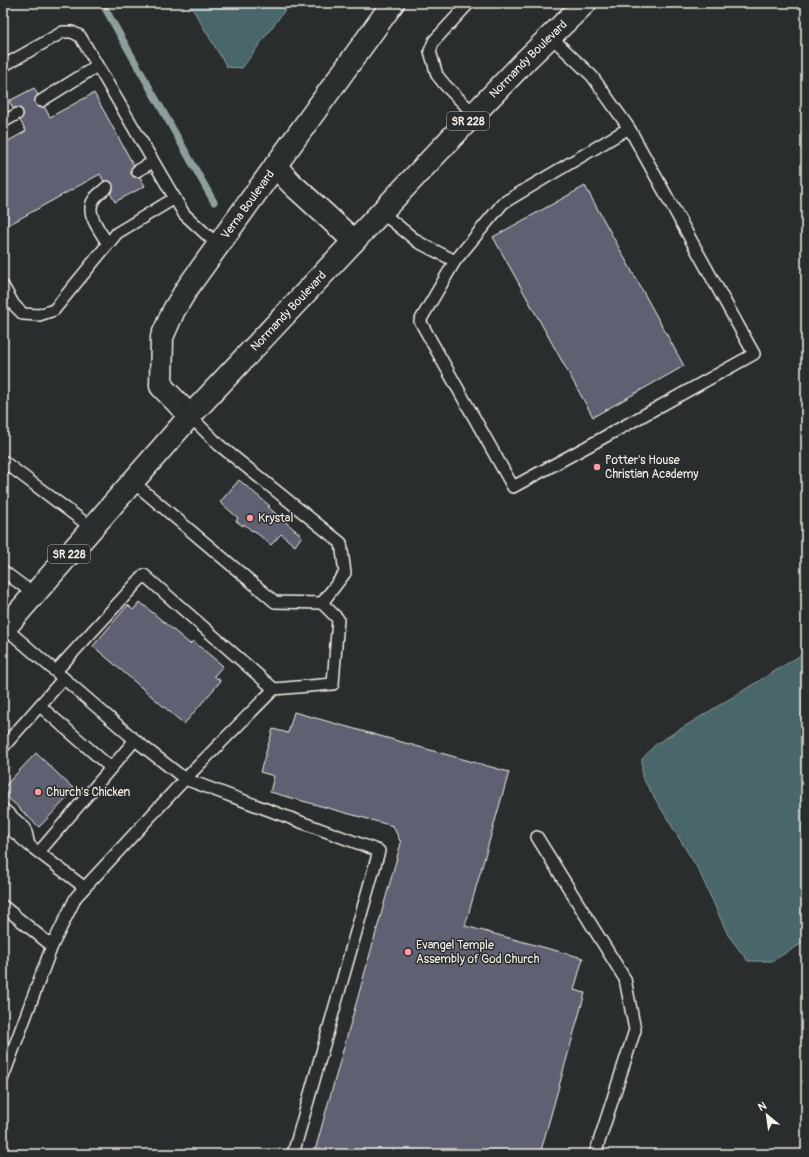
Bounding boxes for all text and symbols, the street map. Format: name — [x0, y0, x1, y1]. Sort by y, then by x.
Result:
street label: Normandy Boulevard — [486, 17, 570, 101]
road number: SR 228 — [447, 112, 489, 130]
street label: Verna Boulevard — [218, 167, 278, 242]
street label: Normandy Boulevard — [247, 268, 330, 354]
place label: Potter's House Christian Academy — [605, 453, 698, 482]
marker: Potter's House Christian Academy — [592, 462, 602, 472]
place label: Krystal — [258, 511, 293, 526]
marker: Krystal — [245, 513, 255, 523]
road number: SR 228 — [48, 545, 90, 563]
place label: Church's Chicken — [46, 785, 130, 800]
marker: Church's Chicken — [33, 787, 43, 797]
place label: Evangel Temple Assembly of God Church — [416, 938, 540, 967]
marker: Evangel Temple Assembly of God Church — [403, 947, 413, 957]
north arrow — [747, 1095, 787, 1135]
text: N — [756, 1099, 769, 1114]

